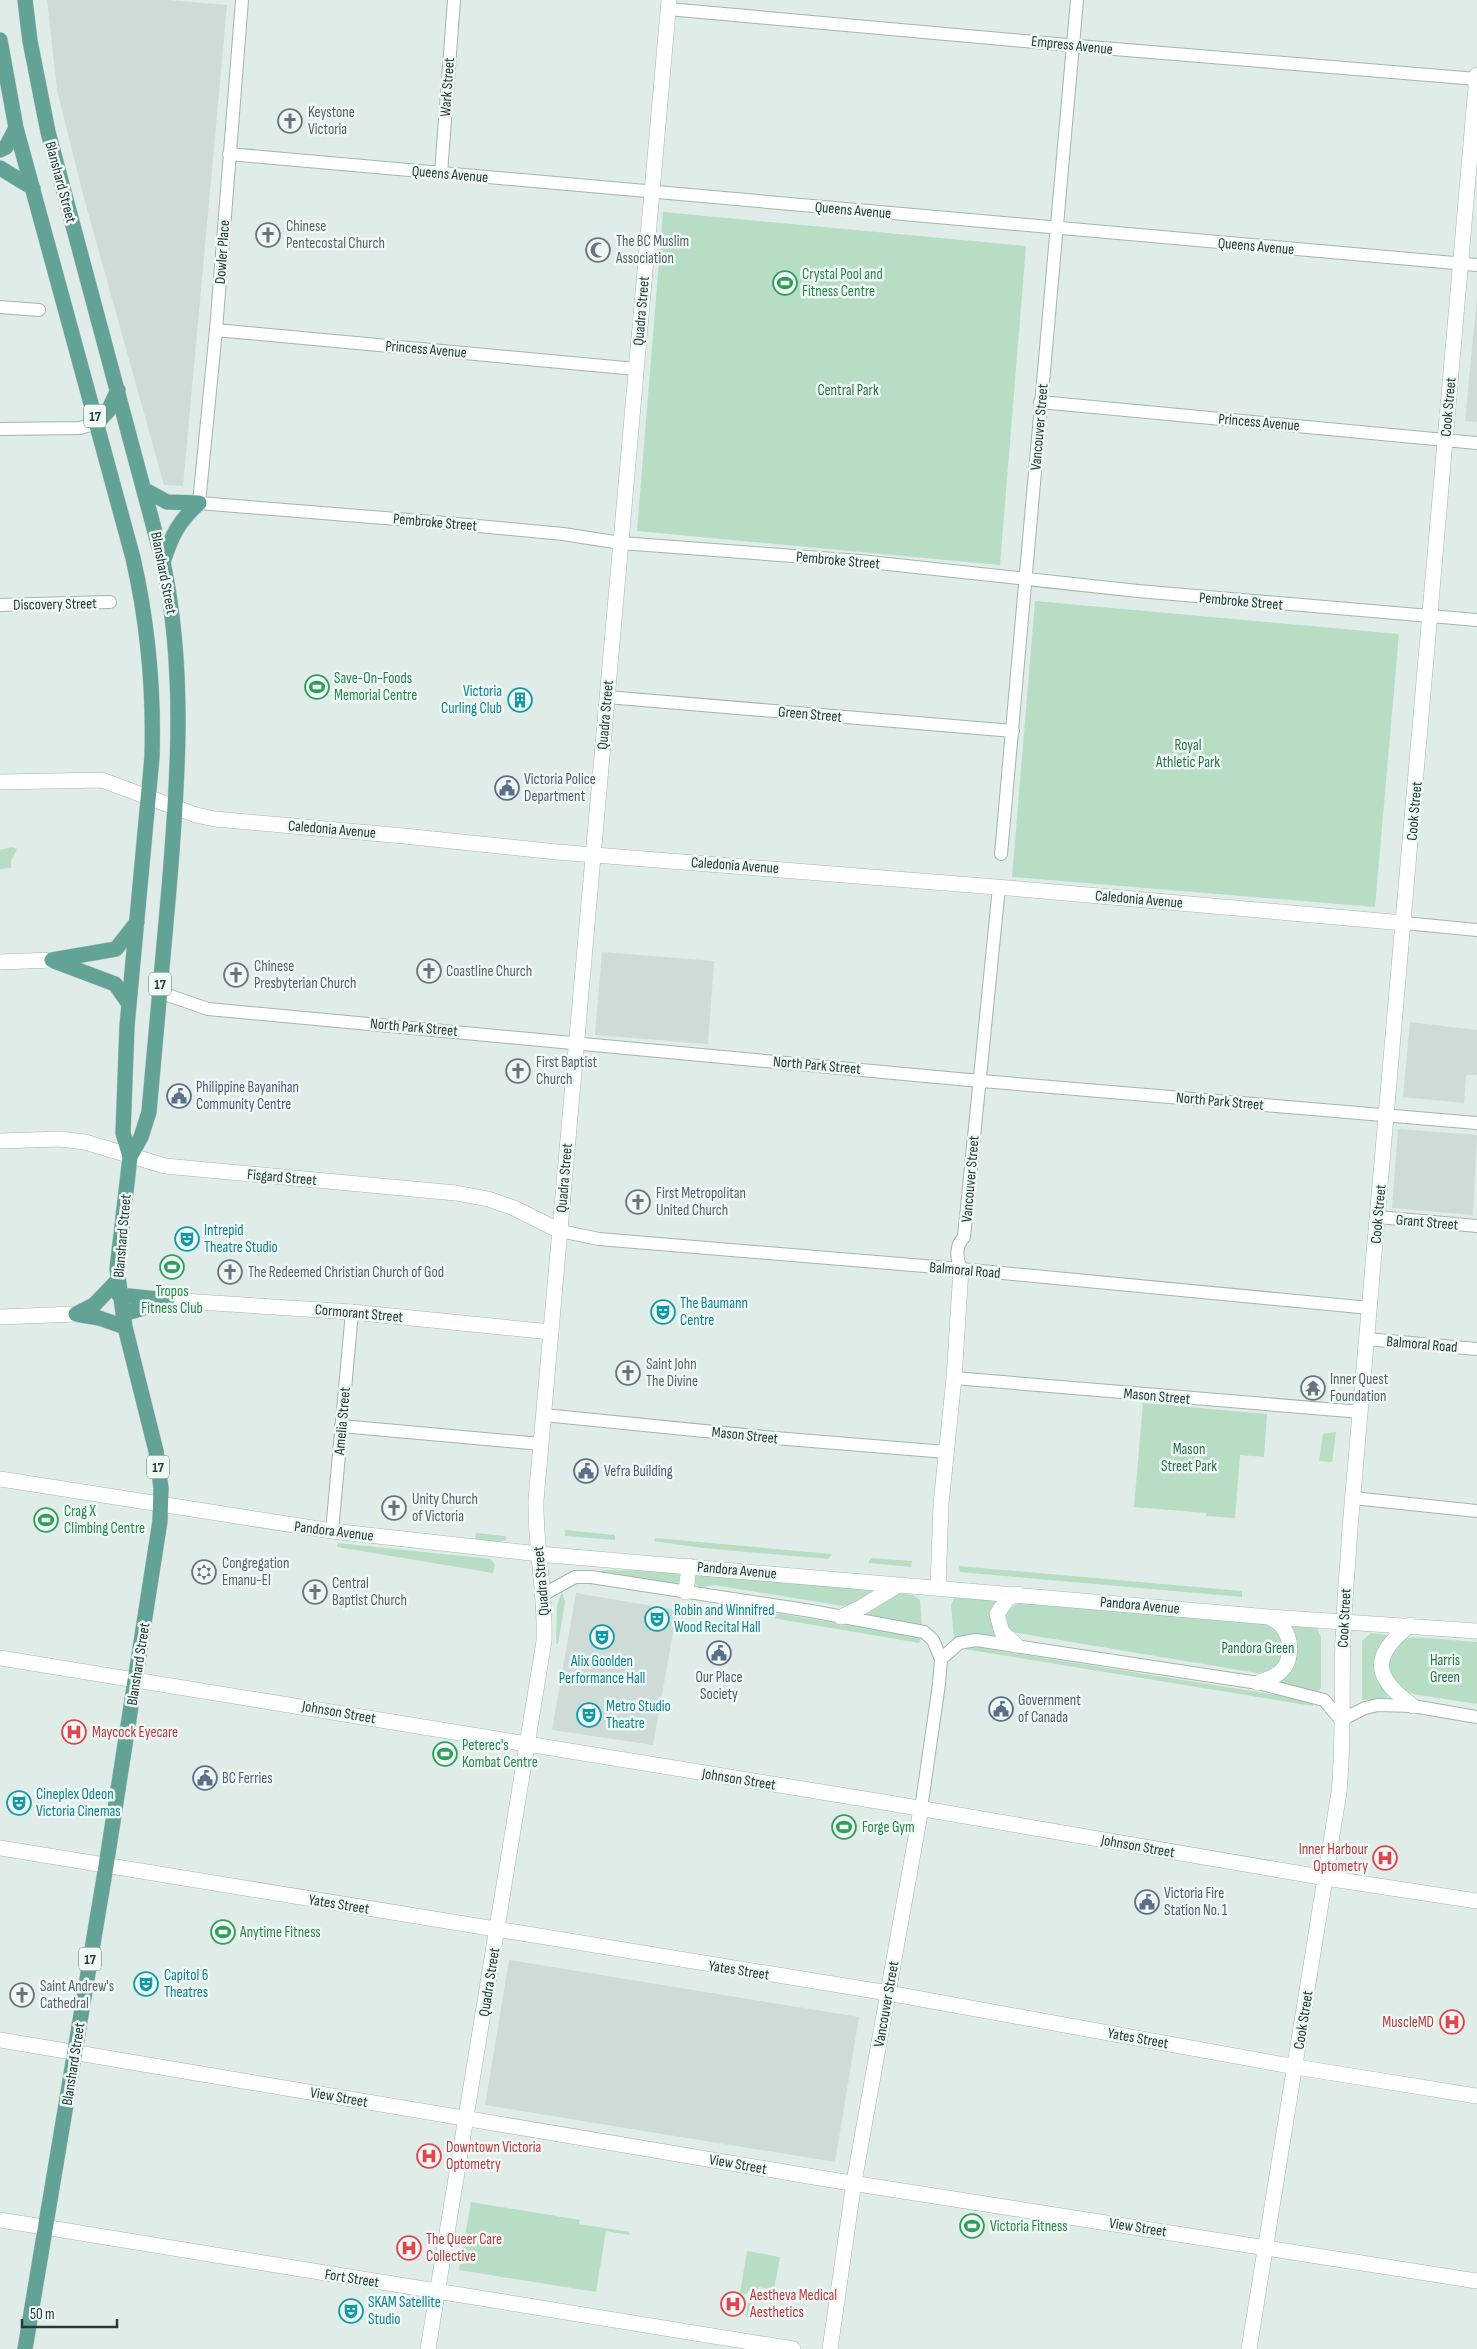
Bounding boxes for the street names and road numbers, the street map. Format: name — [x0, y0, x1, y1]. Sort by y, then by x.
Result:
street label: Empress Avenue — [1030, 32, 1114, 59]
street label: Wark Street — [436, 56, 459, 117]
street label: Blanshard Street — [41, 139, 81, 225]
street label: Queens Avenue — [411, 162, 489, 187]
street label: Queens Avenue — [814, 198, 892, 223]
street label: Dowler Place — [211, 219, 234, 285]
street label: Queens Avenue — [1217, 234, 1295, 259]
street label: Quadra Street — [629, 275, 654, 347]
street label: Princess Avenue — [385, 336, 467, 363]
street label: Cook Street — [1436, 376, 1461, 437]
street label: Vancouver Street — [1026, 382, 1053, 471]
road number: 17 — [84, 404, 106, 428]
street label: Princess Avenue — [1218, 409, 1300, 436]
street label: Pembroke Street — [392, 509, 478, 536]
street label: Blanshard Street — [146, 530, 181, 616]
street label: Pembroke Street — [795, 547, 881, 574]
street label: Pembroke Street — [1198, 588, 1284, 615]
street label: Discovery Street — [13, 594, 97, 615]
street label: Quadra Street — [593, 679, 618, 751]
street label: Green Street — [777, 702, 843, 727]
street label: Cook Street — [1402, 780, 1427, 841]
street label: Caledonia Avenue — [287, 816, 377, 843]
street label: Caledonia Avenue — [690, 853, 780, 878]
street label: Caledonia Avenue — [1094, 886, 1184, 913]
road number: 17 — [149, 972, 171, 996]
street label: North Park Street — [369, 1014, 459, 1041]
street label: North Park Street — [772, 1052, 862, 1079]
street label: North Park Street — [1175, 1088, 1265, 1115]
street label: Vancouver Street — [957, 1134, 984, 1223]
street label: Quadra Street — [552, 1142, 577, 1214]
street label: Fisgard Street — [246, 1165, 318, 1190]
street label: Cook Street — [1366, 1183, 1391, 1244]
street label: Blanshard Street — [109, 1193, 136, 1279]
street label: Grant Street — [1395, 1210, 1459, 1235]
street label: Balmoral Road — [929, 1258, 1001, 1283]
street label: Cormorant Street — [314, 1300, 404, 1327]
street label: Balmoral Road — [1386, 1332, 1458, 1357]
street label: Mason Street — [1123, 1384, 1191, 1409]
street label: Amelia Street — [330, 1386, 355, 1457]
street label: Mason Street — [711, 1423, 780, 1448]
road number: 17 — [147, 1455, 169, 1478]
street label: Pandora Avenue — [293, 1517, 375, 1546]
street label: Quadra Street — [529, 1545, 554, 1616]
street label: Pandora Avenue — [696, 1558, 777, 1583]
street label: Cook Street — [1333, 1587, 1356, 1648]
street label: Pandora Avenue — [1099, 1593, 1180, 1618]
street label: Blanshard Street — [123, 1621, 154, 1707]
street label: Johnson Street — [300, 1697, 378, 1728]
street label: Johnson Street — [700, 1764, 777, 1795]
street label: Johnson Street — [1099, 1831, 1177, 1862]
street label: Yates Street — [307, 1890, 371, 1919]
street label: Quadra Street — [475, 1946, 504, 2018]
road number: 17 — [79, 1948, 101, 1970]
street label: Yates Street — [707, 1956, 771, 1985]
street label: Vancouver Street — [870, 1959, 903, 2049]
street label: Cook Street — [1289, 1989, 1318, 2051]
street label: Blanshard Street — [58, 2021, 89, 2107]
street label: Yates Street — [1106, 2024, 1170, 2053]
street label: View Street — [309, 2083, 370, 2112]
street label: View Street — [708, 2150, 769, 2179]
street label: View Street — [1108, 2214, 1168, 2241]
street label: Fort Street — [323, 2265, 381, 2292]

